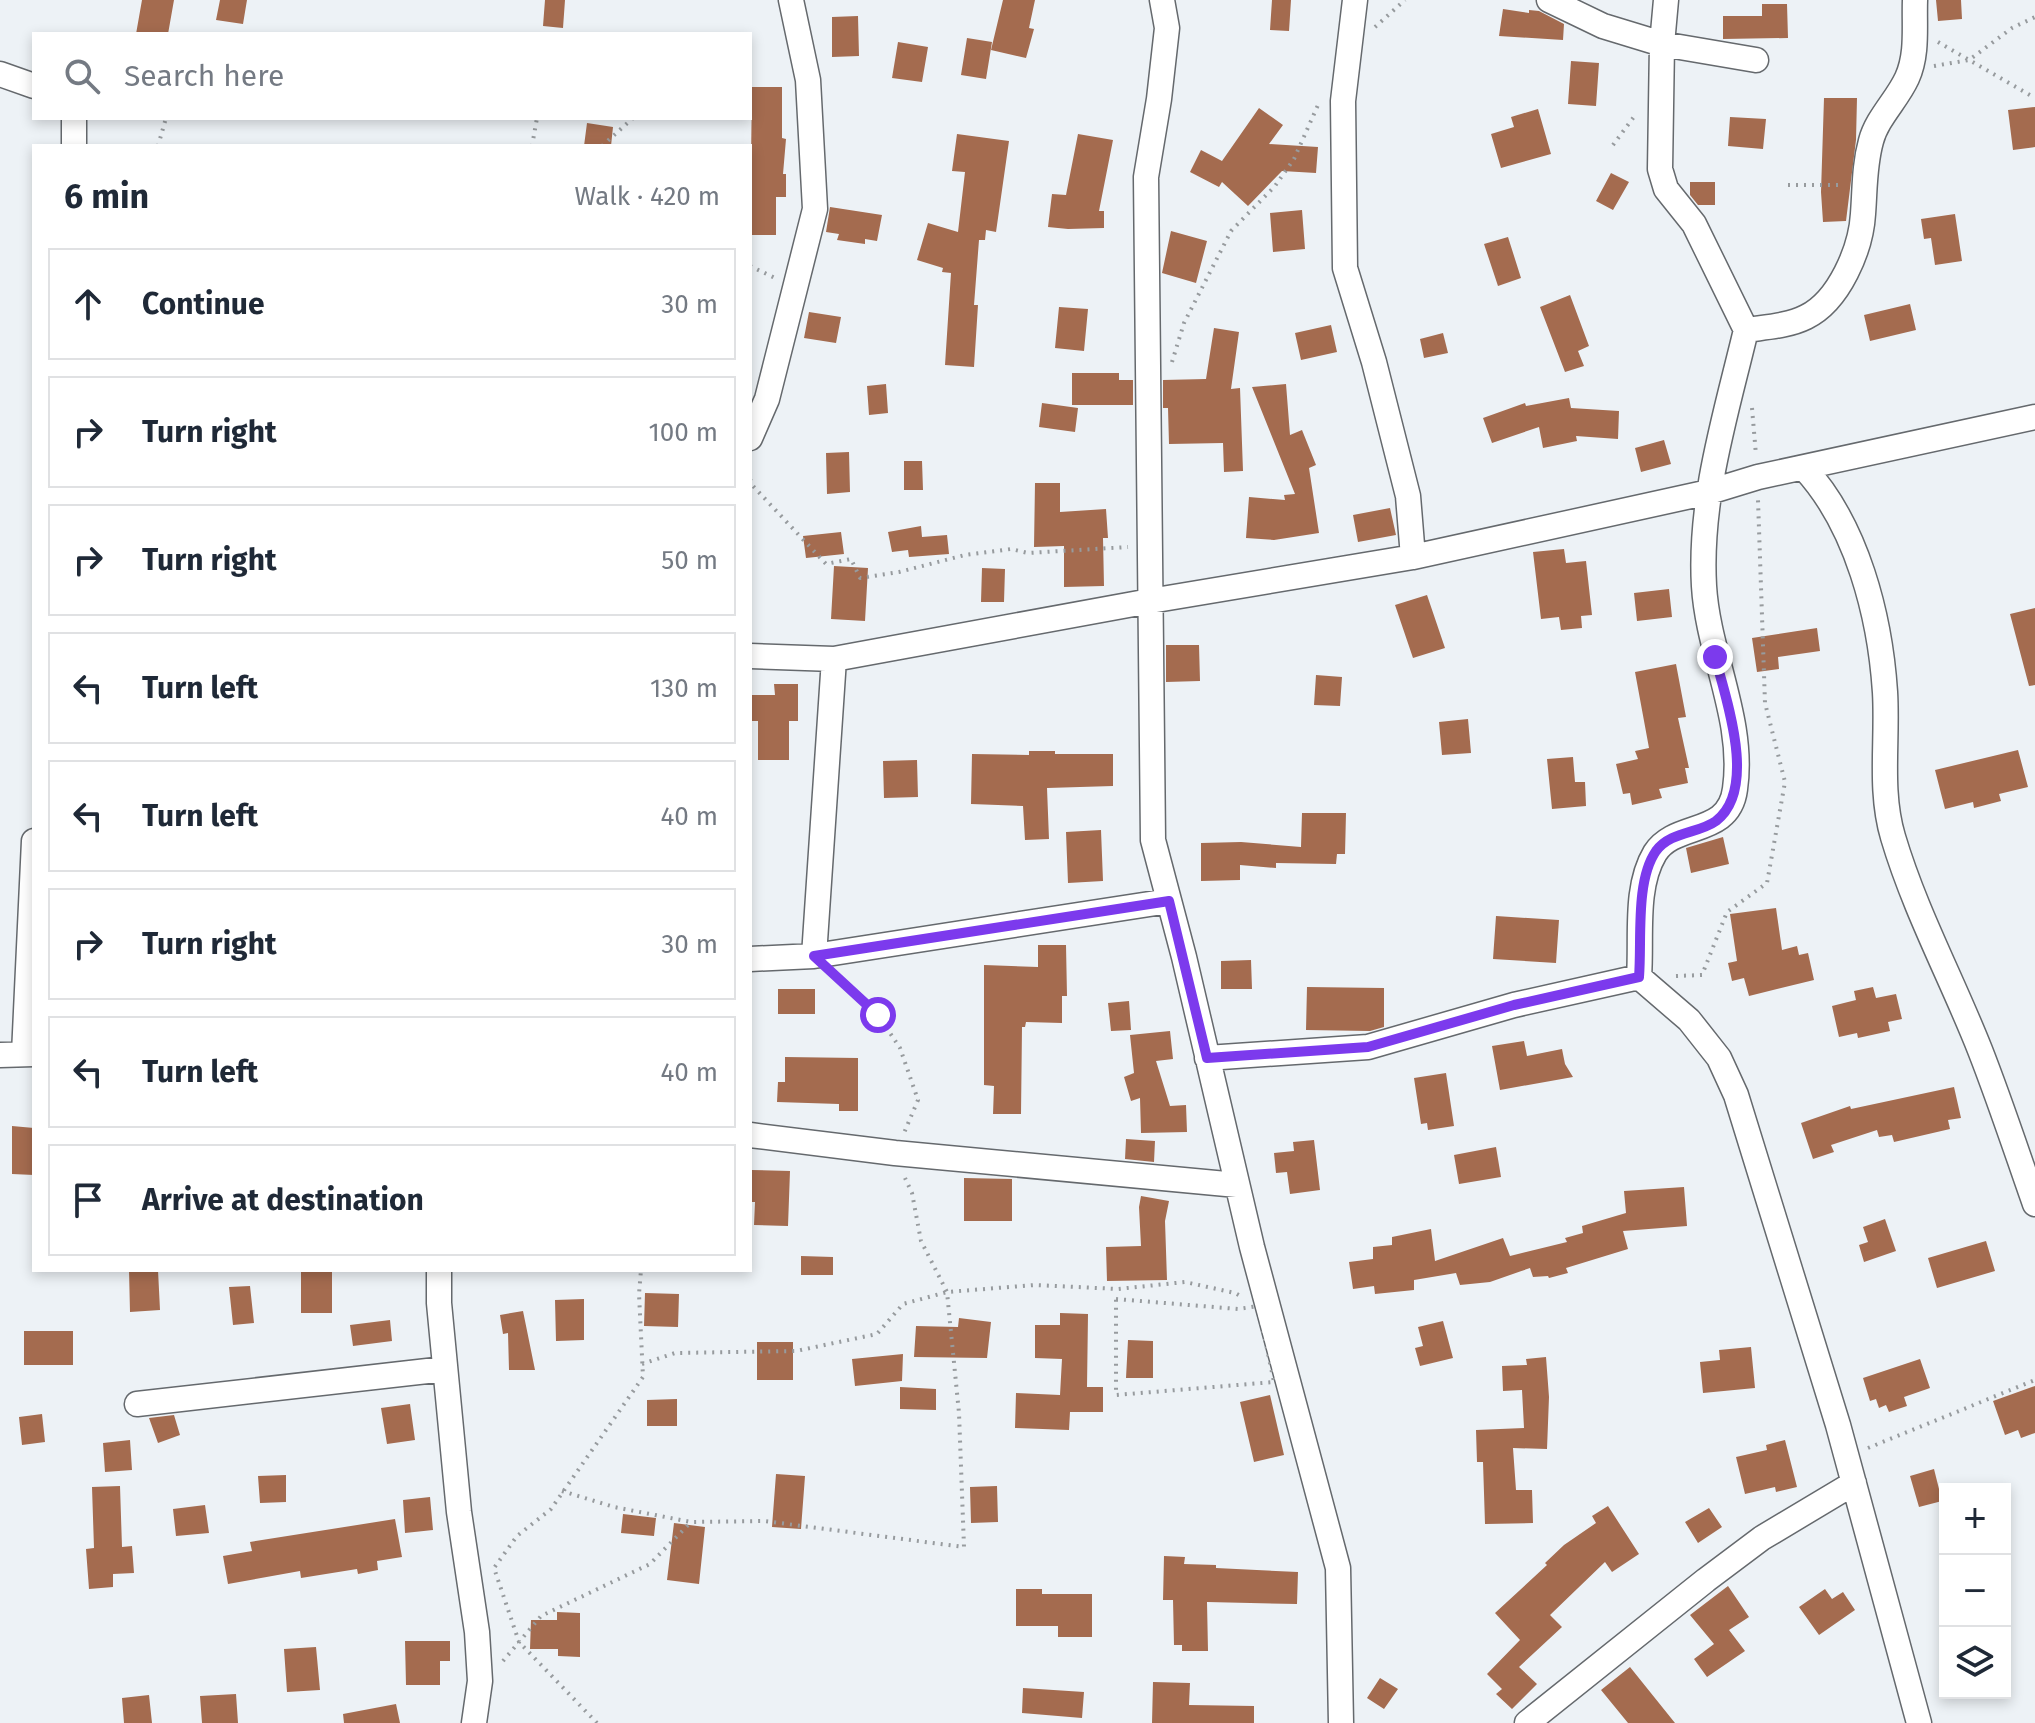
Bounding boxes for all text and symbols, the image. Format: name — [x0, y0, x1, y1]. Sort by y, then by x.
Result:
search box — [32, 32, 752, 120]
icon: search — [60, 54, 104, 98]
text: Search here — [124, 58, 284, 94]
text: 6 min — [64, 176, 149, 217]
text: Walk · 420 m — [575, 181, 720, 212]
icon: ahead — [66, 282, 110, 326]
text: Continue — [142, 286, 265, 322]
text: 30 m — [661, 289, 718, 320]
icon: right — [66, 410, 110, 454]
text: Turn right — [142, 414, 277, 450]
text: 100 m — [649, 417, 718, 448]
icon: right — [66, 538, 110, 582]
text: Turn right — [142, 542, 277, 578]
text: 50 m — [661, 545, 718, 576]
route end — [1697, 639, 1733, 675]
icon: left — [66, 666, 110, 710]
text: Turn left — [142, 670, 258, 706]
text: 130 m — [650, 673, 718, 704]
icon: left — [66, 794, 110, 838]
text: Turn left — [142, 798, 258, 834]
text: 40 m — [660, 801, 718, 832]
icon: right — [66, 922, 110, 966]
text: Turn right — [142, 926, 277, 962]
text: 30 m — [661, 929, 718, 960]
route start — [860, 997, 896, 1033]
icon: left — [66, 1050, 110, 1094]
text: Turn left — [142, 1054, 258, 1090]
text: 40 m — [660, 1057, 718, 1088]
icon: arrive — [66, 1178, 110, 1222]
text: Arrive at destination — [142, 1182, 424, 1218]
map controls — [1939, 1483, 2011, 1699]
button: + — [1939, 1483, 2011, 1555]
button: − — [1939, 1555, 2011, 1627]
button: layers — [1939, 1627, 2011, 1699]

